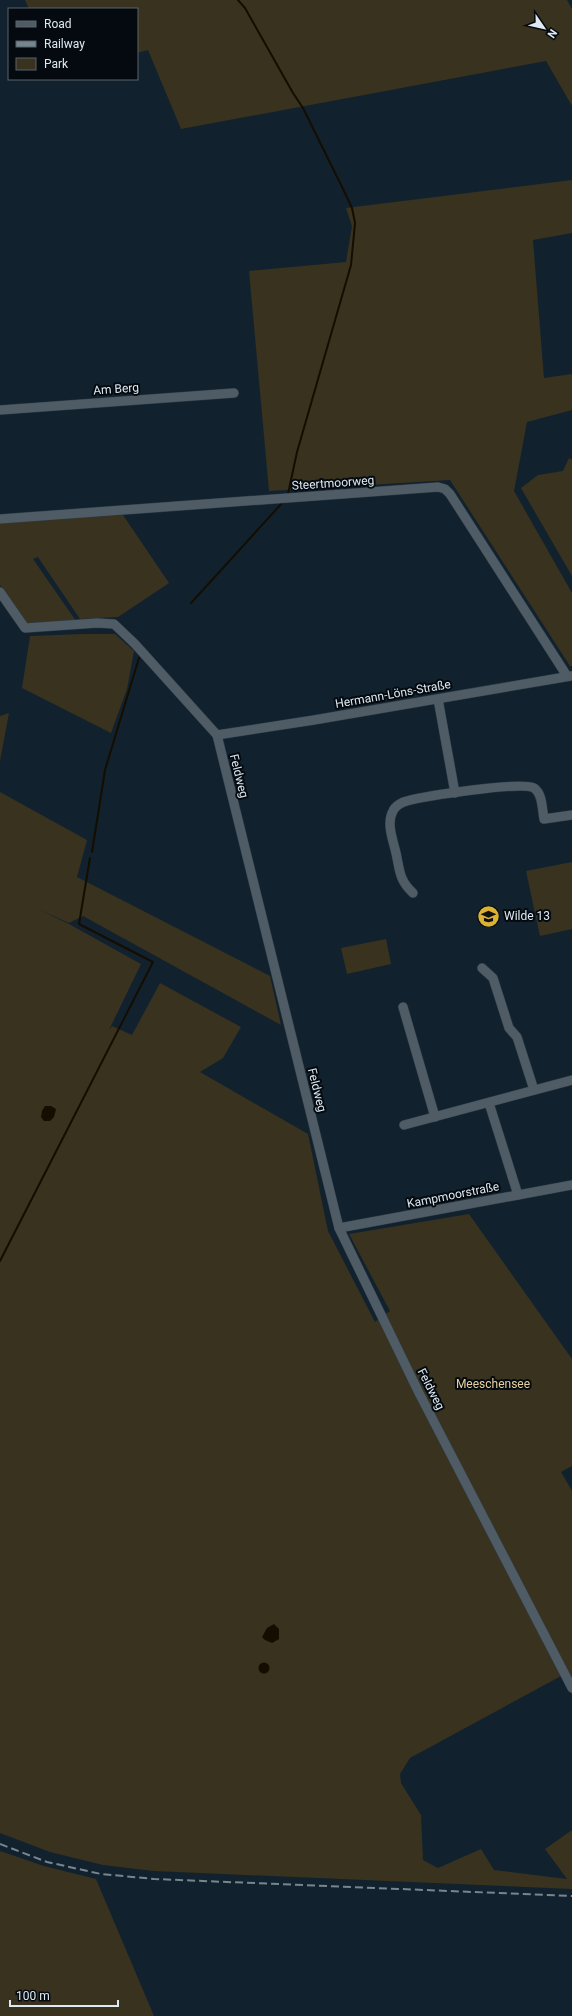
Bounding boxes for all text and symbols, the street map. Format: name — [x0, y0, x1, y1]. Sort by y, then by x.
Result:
legend — [8, 8, 138, 80]
north arrow — [524, 8, 564, 48]
text: Road — [44, 17, 72, 31]
text: N — [544, 26, 559, 40]
text: Railway — [44, 37, 85, 51]
text: Park — [44, 57, 69, 71]
street label: Am Berg — [93, 380, 139, 398]
street label: Steertmoorweg — [291, 473, 375, 493]
street label: Hermann-Löns-Straße — [334, 677, 452, 711]
street label: Feldweg — [227, 753, 251, 799]
school or university icon: Wilde 13 — [476, 903, 502, 929]
place label: Wilde 13 — [504, 909, 550, 923]
street label: Feldweg — [305, 1067, 329, 1113]
street label: Kampmoorstraße — [406, 1179, 500, 1211]
street label: Feldweg — [415, 1366, 447, 1412]
park label: Meeschensee — [456, 1377, 530, 1391]
scale bar — [10, 1982, 118, 2008]
text: 100 m — [16, 1989, 50, 2003]

